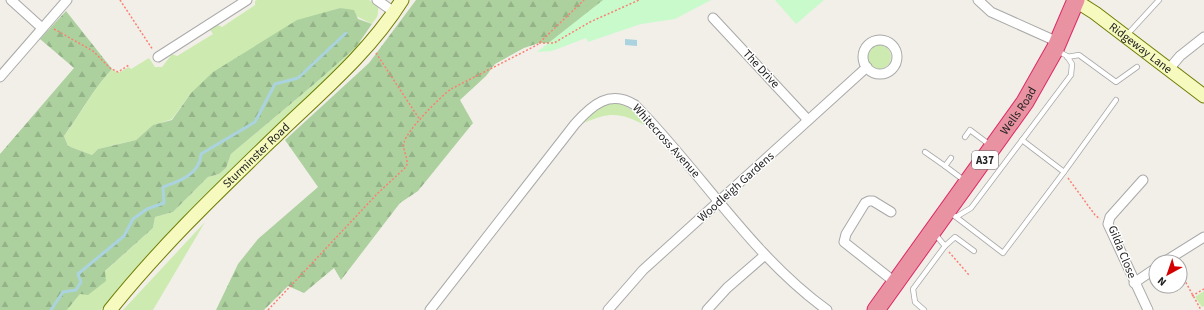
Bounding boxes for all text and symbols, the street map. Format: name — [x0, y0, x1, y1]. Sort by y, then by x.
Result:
street label: Ridgeway Lane — [1106, 18, 1176, 77]
street label: The Drive — [739, 46, 783, 92]
street label: Wells Road — [996, 83, 1041, 138]
street label: Whitecross Avenue — [628, 100, 704, 182]
street label: Sturminster Road — [219, 119, 293, 192]
street label: Woodleigh Gardens — [694, 148, 778, 226]
road number: A37 — [972, 151, 998, 169]
street label: Gilda Close — [1104, 223, 1140, 281]
north arrow — [1148, 254, 1188, 294]
text: N — [1154, 273, 1170, 289]

